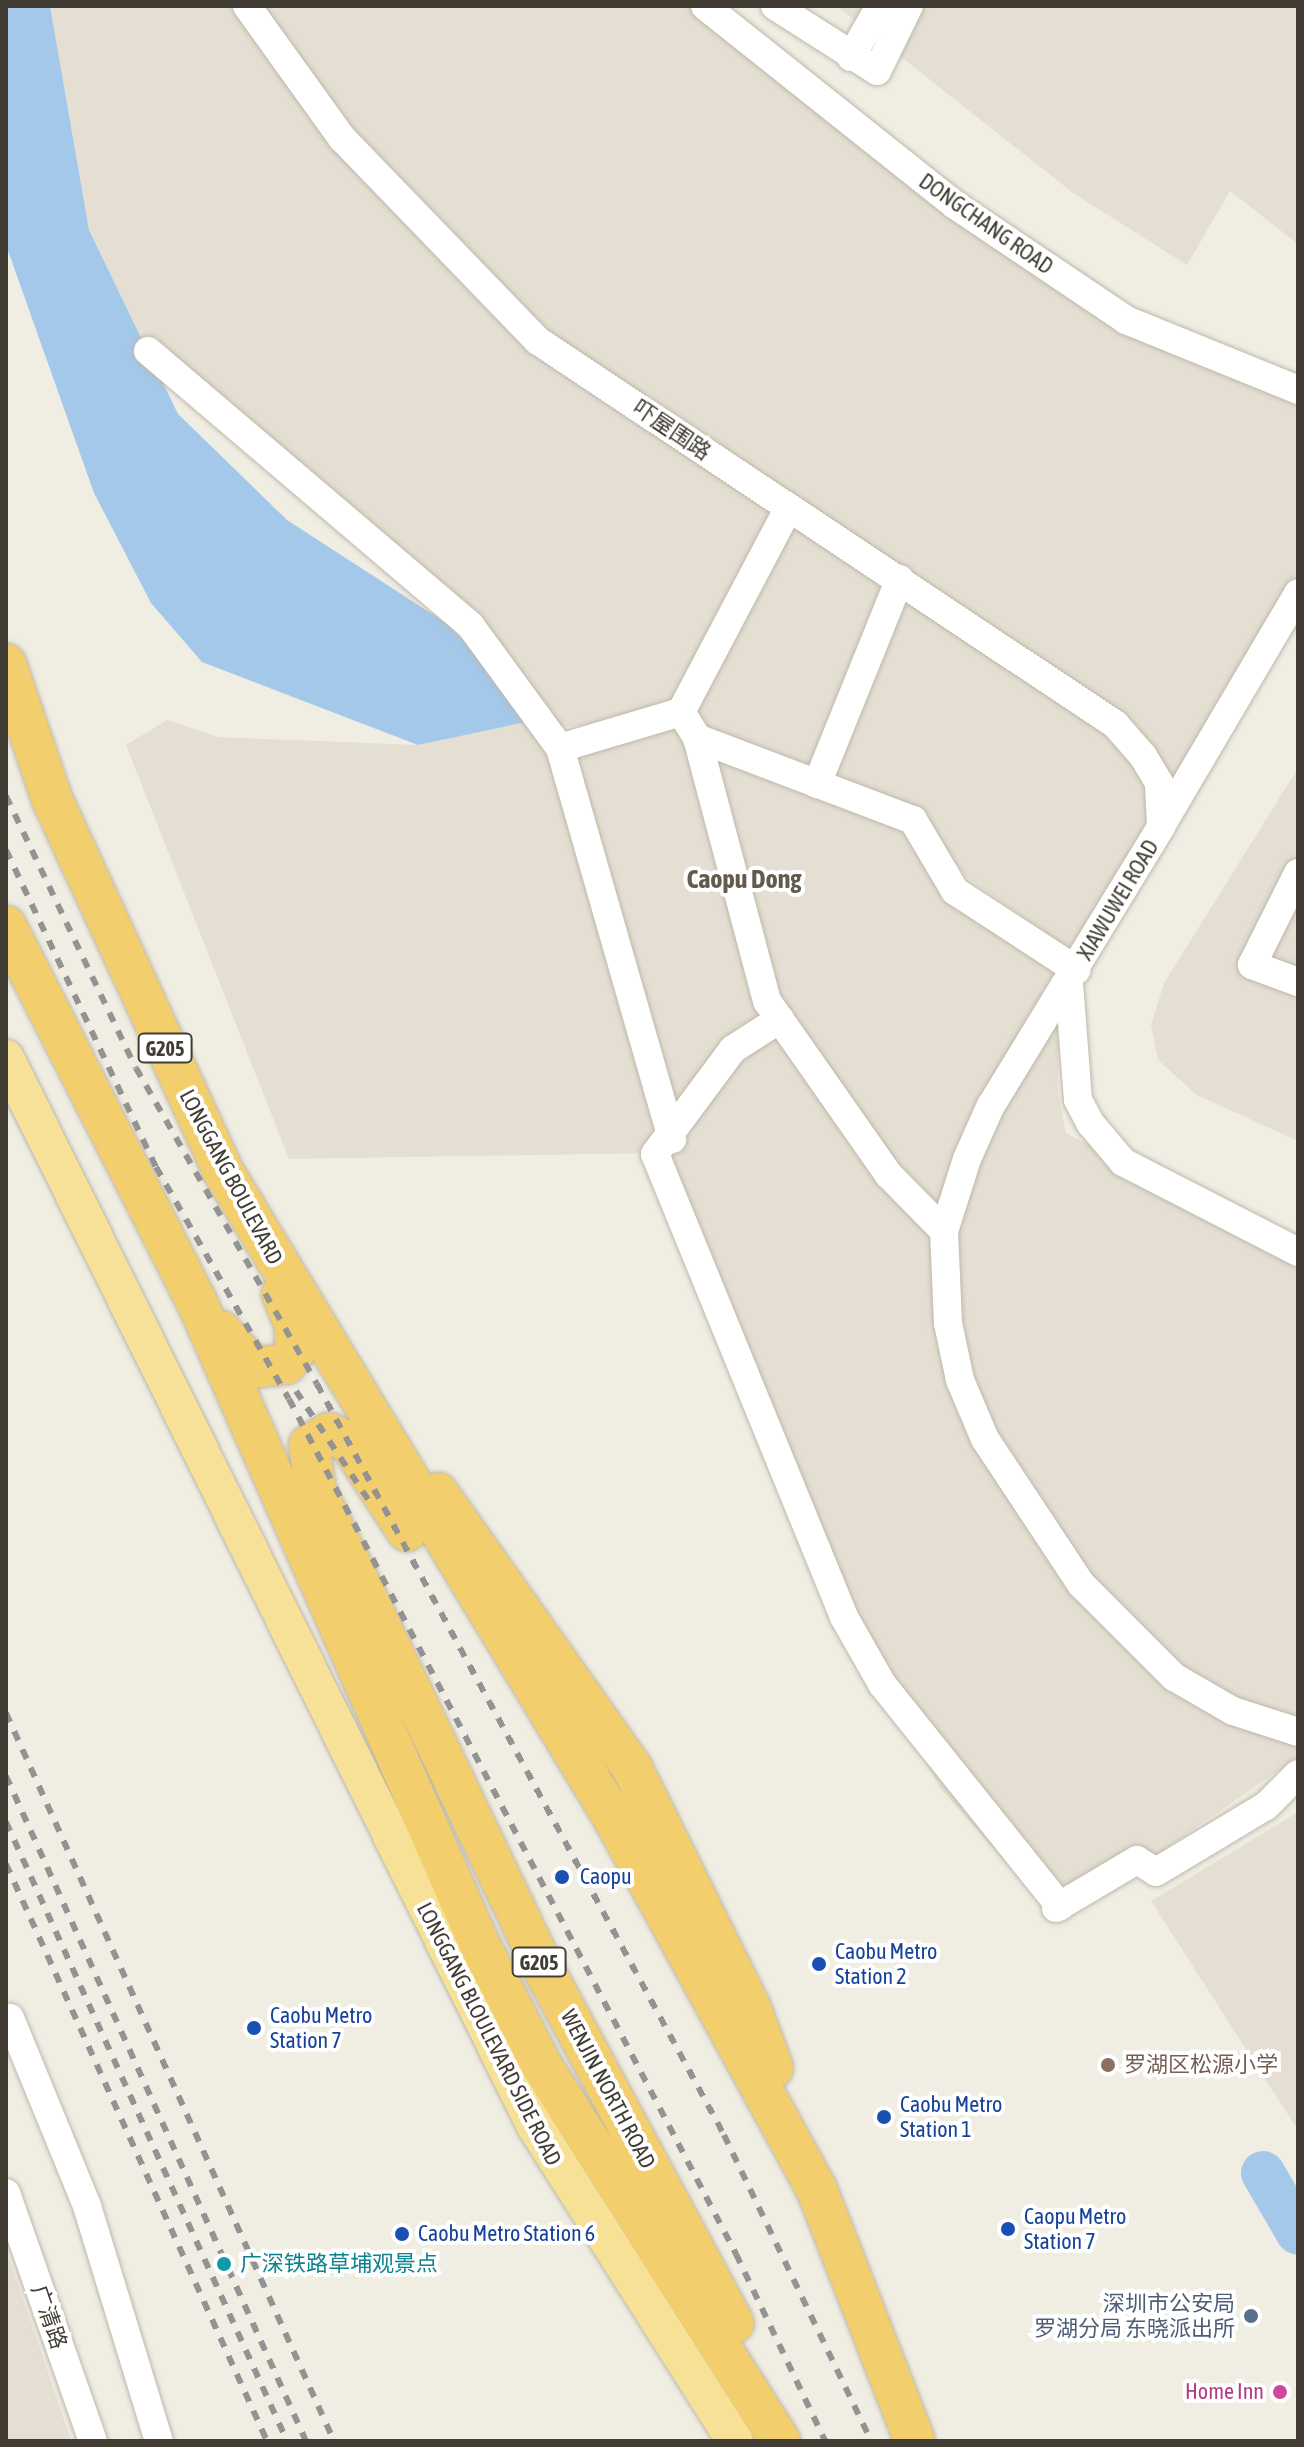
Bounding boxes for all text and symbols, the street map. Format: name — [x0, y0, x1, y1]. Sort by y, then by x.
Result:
street label: DONGCHANG ROAD — [914, 168, 1058, 280]
street label: 吓屋围路 — [628, 394, 716, 466]
street label: XIAWUWEI ROAD — [1072, 835, 1164, 965]
district label: Caopu Dong — [686, 864, 802, 896]
road number: G205 — [137, 1032, 193, 1064]
street label: LONGGANG BOULEVARD — [174, 1085, 288, 1269]
place label: Caopu — [580, 1864, 632, 1890]
marker: Caopu — [551, 1866, 573, 1888]
street label: LONGGANG BLOULEVARD SIDE ROAD — [411, 1898, 567, 2170]
place label: Caobu Metro Station 2 — [835, 1938, 937, 1990]
road number: G205 — [511, 1946, 567, 1978]
marker: Caobu Metro Station 2 — [810, 1955, 828, 1973]
place label: Caobu Metro Station 7 — [270, 2002, 372, 2054]
street label: WENJIN NORTH ROAD — [555, 2005, 661, 2173]
marker: Caobu Metro Station 7 — [245, 2019, 263, 2037]
place label: 罗湖区松源小学 — [1124, 2052, 1278, 2078]
marker: 罗湖区松源小学 — [1099, 2056, 1117, 2074]
place label: Caobu Metro Station 1 — [900, 2091, 1002, 2142]
marker: Caobu Metro Station 1 — [875, 2108, 893, 2126]
place label: Caopu Metro Station 7 — [1024, 2203, 1126, 2254]
marker: Caopu Metro Station 7 — [999, 2220, 1017, 2238]
place label: Caobu Metro Station 6 — [418, 2221, 595, 2247]
marker: Caobu Metro Station 6 — [393, 2225, 411, 2243]
place label: 广深铁路草埔观景点 — [240, 2251, 438, 2277]
marker: 广深铁路草埔观景点 — [215, 2255, 233, 2273]
street label: 广清路 — [26, 2282, 72, 2352]
place label: 深圳市公安局 罗湖分局 东晓派出所 — [1034, 2290, 1235, 2342]
marker: 深圳市公安局 罗湖分局 东晓派出所 — [1242, 2307, 1260, 2325]
place label: Home Inn — [1185, 2379, 1264, 2405]
marker: Home Inn — [1271, 2383, 1289, 2401]

